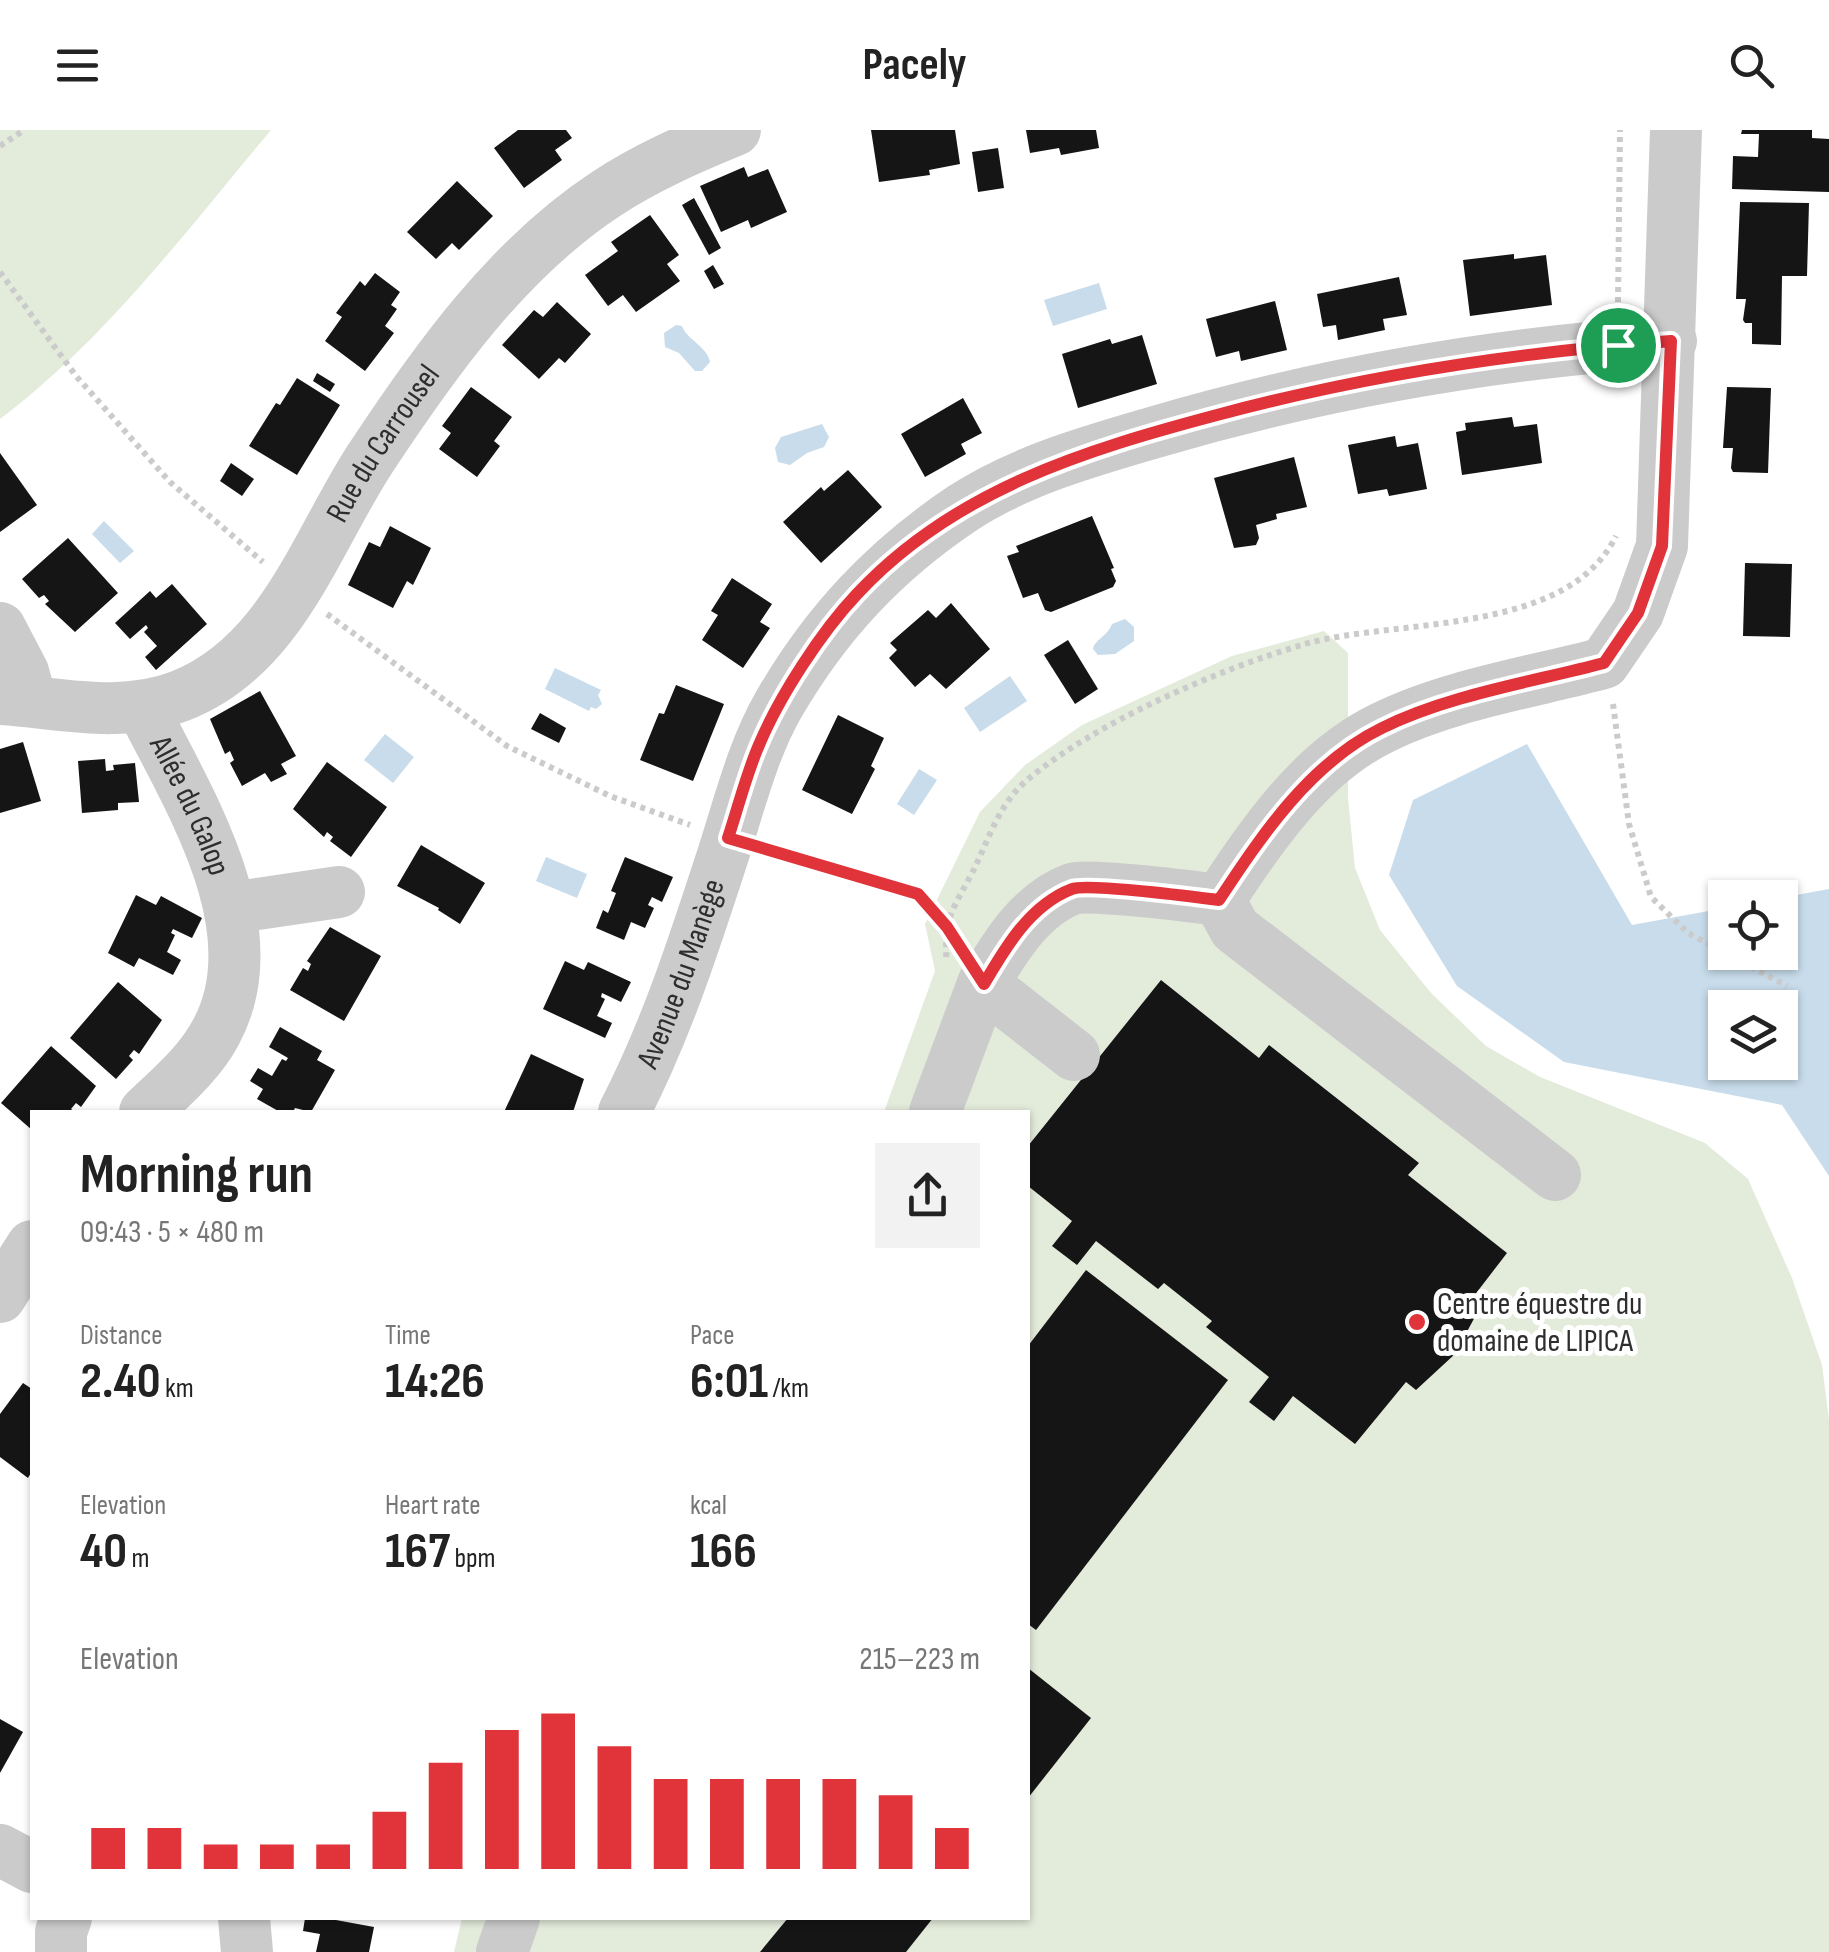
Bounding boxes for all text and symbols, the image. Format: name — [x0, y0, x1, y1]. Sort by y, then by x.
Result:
icon: menu — [50, 38, 105, 93]
text: Pacely — [862, 38, 967, 93]
icon: search — [1724, 38, 1779, 93]
pin — [1576, 303, 1661, 388]
icon: arrive — [1591, 318, 1646, 373]
street label: Rue du Carrousel — [318, 357, 448, 529]
street label: Allée du Galop — [140, 728, 239, 880]
street label: Avenue du Manège — [628, 874, 733, 1075]
map controls — [1708, 880, 1798, 1080]
button: locate — [1708, 880, 1798, 970]
button: layers — [1708, 990, 1798, 1080]
text: Morning run — [80, 1142, 313, 1209]
button: share — [875, 1143, 980, 1248]
text: 09:43 · 5 × 480 m — [80, 1213, 264, 1252]
place label: Centre équestre du domaine de LIPICA — [1437, 1285, 1642, 1361]
marker: Centre équestre du domaine de LIPICA — [1406, 1311, 1428, 1333]
text: Distance — [80, 1319, 163, 1352]
text: Time — [385, 1319, 431, 1352]
text: Pace — [690, 1319, 735, 1352]
text: 2.40 — [80, 1352, 161, 1412]
text: 14:26 — [385, 1352, 485, 1412]
text: 6:01 — [690, 1352, 768, 1412]
text: km — [161, 1372, 194, 1405]
text: /km — [768, 1372, 809, 1405]
text: Elevation — [80, 1489, 166, 1522]
text: Heart rate — [385, 1489, 481, 1522]
text: kcal — [690, 1489, 727, 1522]
text: 40 — [80, 1522, 127, 1582]
text: 167 — [385, 1522, 450, 1582]
text: 166 — [690, 1522, 757, 1582]
text: m — [127, 1542, 150, 1575]
text: bpm — [450, 1542, 496, 1575]
text: Elevation — [80, 1640, 179, 1679]
text: 215–223 m — [859, 1640, 980, 1679]

